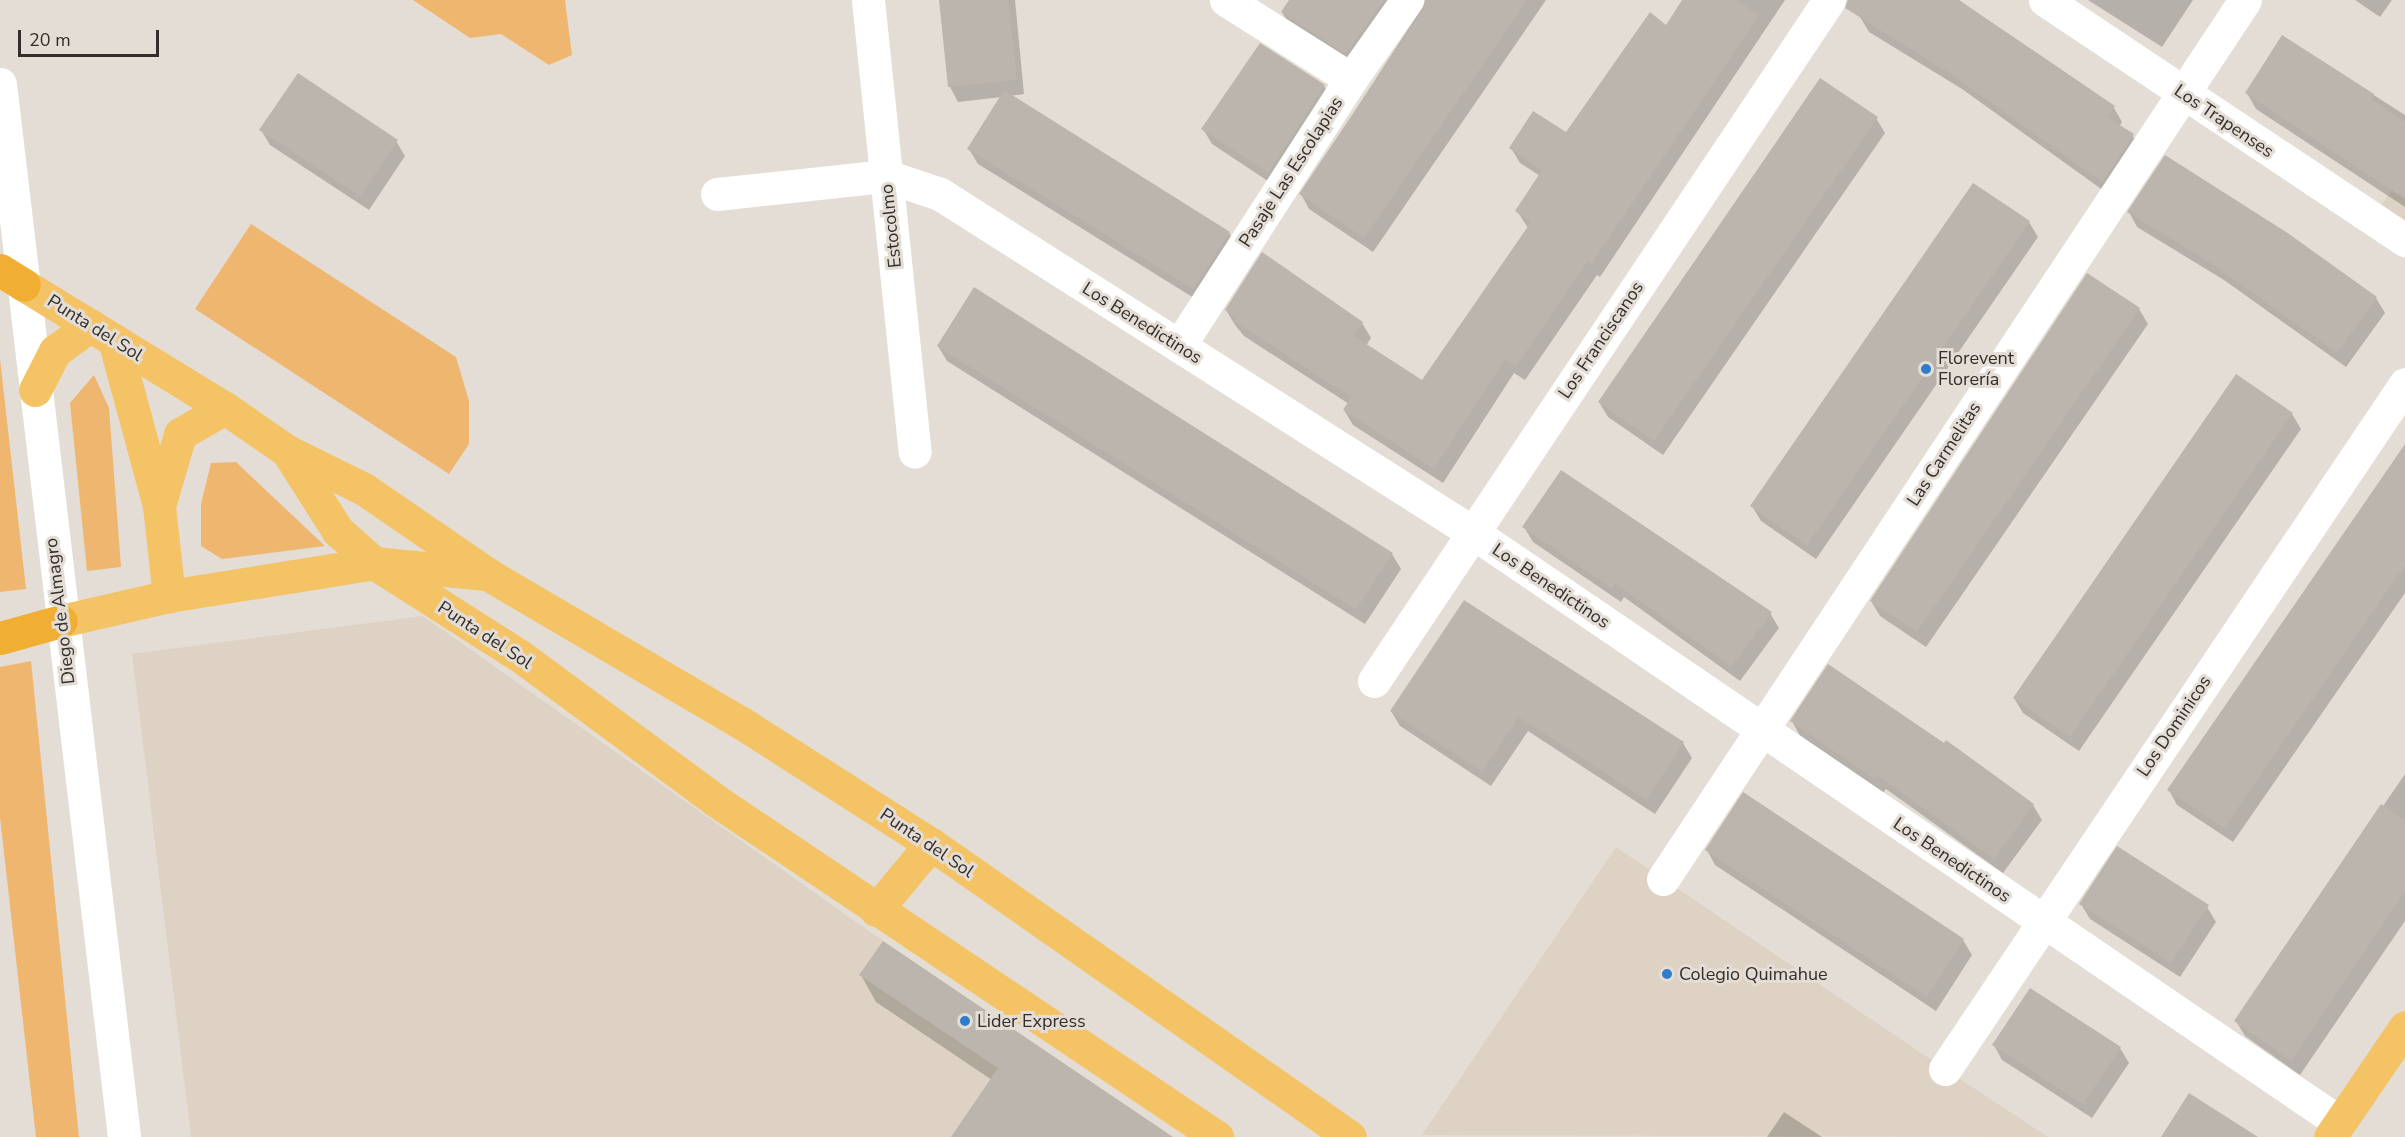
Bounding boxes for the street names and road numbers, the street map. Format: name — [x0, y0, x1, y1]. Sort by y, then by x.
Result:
street label: Los Trapenses — [2170, 80, 2278, 162]
street label: Pasaje Las Escolapias — [1234, 93, 1348, 251]
street label: Estocolmo — [876, 183, 906, 269]
street label: Los Franciscanos — [1554, 277, 1648, 403]
street label: Los Benedictinos — [1078, 278, 1206, 368]
street label: Punta del Sol — [43, 290, 147, 366]
street label: Las Carmelitas — [1902, 398, 1986, 510]
street label: Diego de Almagro — [40, 537, 80, 685]
street label: Los Benedictinos — [1488, 539, 1614, 633]
street label: Punta del Sol — [434, 596, 536, 674]
street label: Los Dominicos — [2132, 671, 2216, 781]
street label: Punta del Sol — [876, 804, 978, 882]
street label: Los Benedictinos — [1889, 813, 2015, 907]

